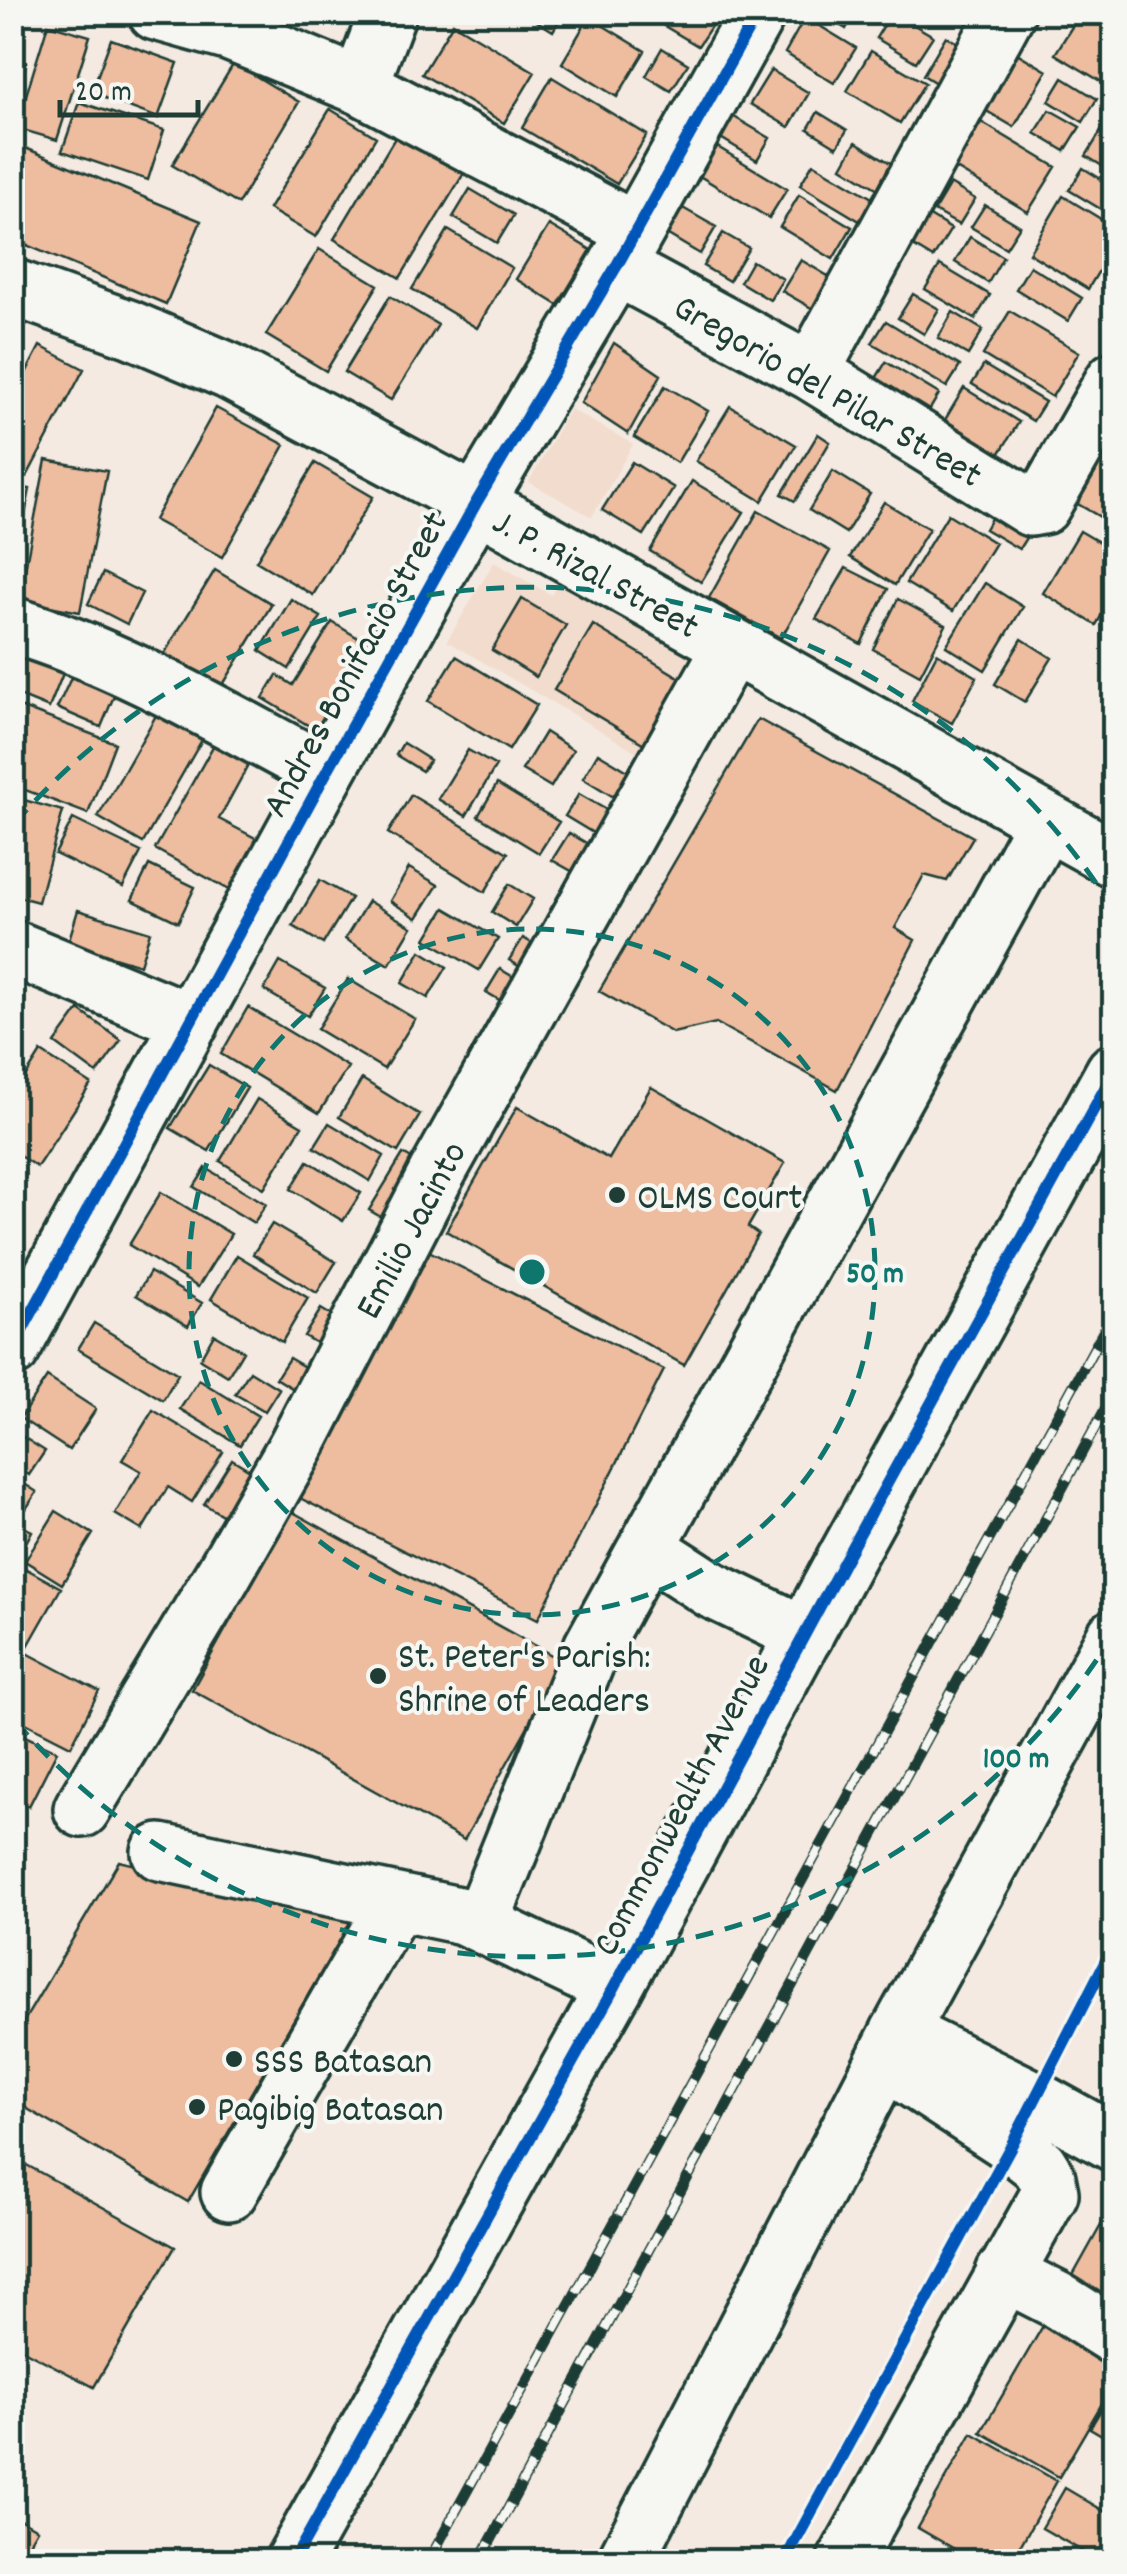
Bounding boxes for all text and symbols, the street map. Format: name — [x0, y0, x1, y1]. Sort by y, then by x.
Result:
scale bar — [60, 55, 198, 117]
text: 20 m — [75, 73, 132, 116]
street label: Gregorio del Pilar Street — [661, 283, 991, 505]
street label: J. P. Rizal Street — [481, 497, 708, 656]
street label: Andres Bonifacio Street — [251, 503, 465, 829]
street label: Emilio Jacinto — [344, 1133, 484, 1330]
place label: OLMS Court — [637, 1173, 802, 1228]
marker: OLMS Court — [606, 1184, 628, 1206]
centre of rings — [514, 1254, 550, 1290]
text: 50 m — [846, 1255, 904, 1298]
place label: St. Peter's Parish: Shrine of Leaders — [398, 1632, 651, 1731]
street label: Commonwealth Avenue — [581, 1646, 787, 1967]
marker: St. Peter's Parish: Shrine of Leaders — [367, 1665, 389, 1687]
text: 100 m — [983, 1740, 1049, 1783]
place label: SSS Batasan — [254, 2037, 432, 2092]
marker: SSS Batasan — [223, 2048, 245, 2070]
place label: Pagibig Batasan — [217, 2085, 443, 2140]
marker: Pagibig Batasan — [186, 2096, 208, 2118]

